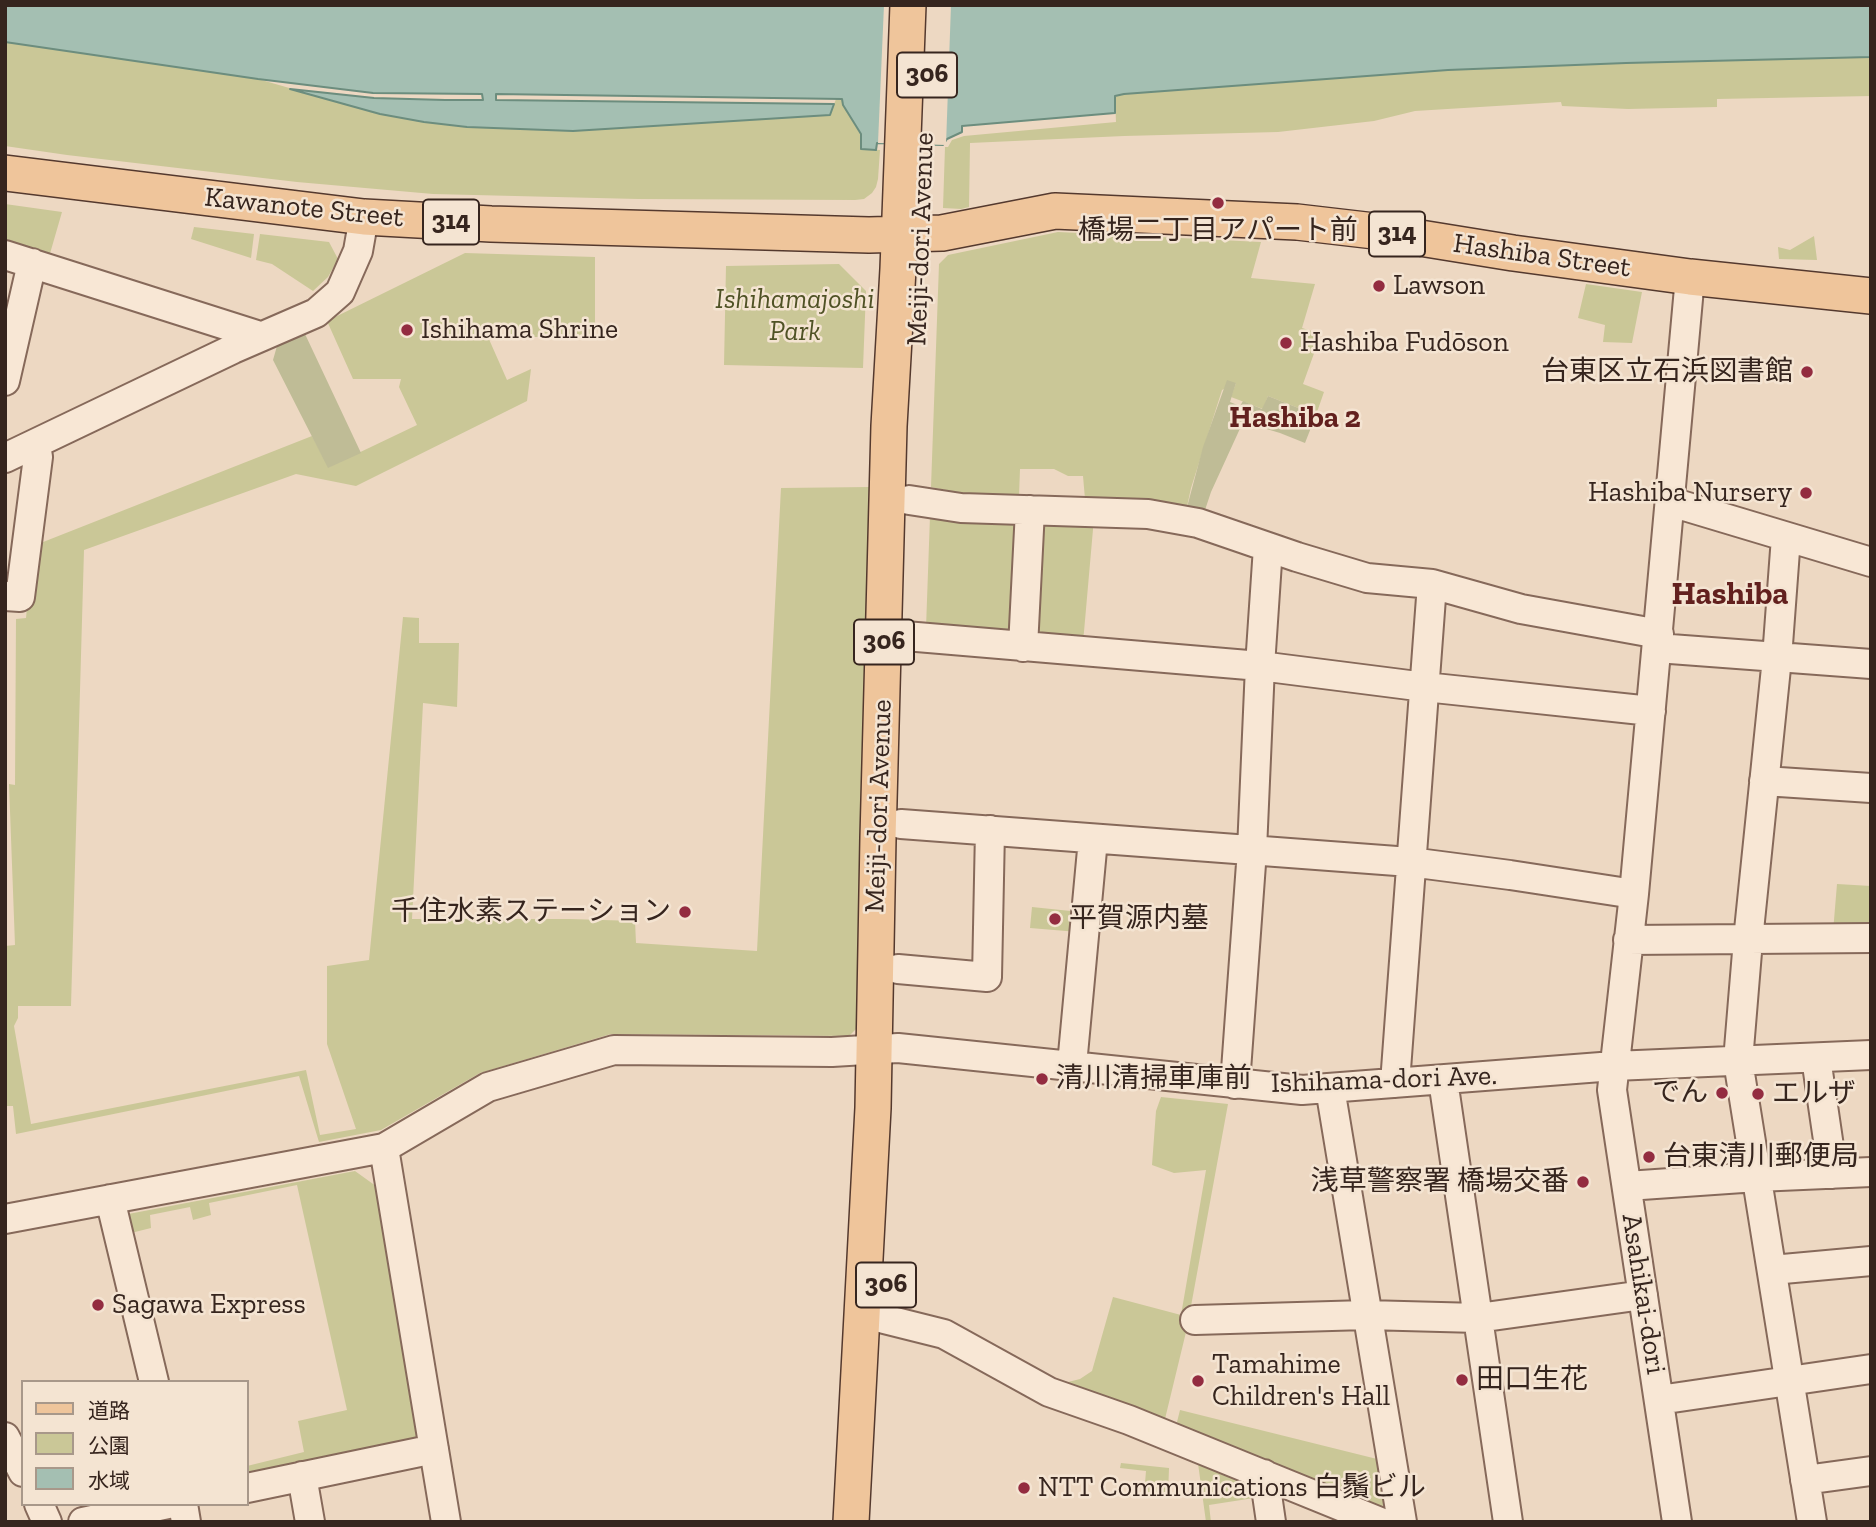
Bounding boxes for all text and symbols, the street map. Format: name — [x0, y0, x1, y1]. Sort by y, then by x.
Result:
road number: 306 — [897, 52, 957, 97]
street label: Meiji-dori Avenue — [900, 132, 942, 346]
street label: Kawanote Street — [203, 181, 405, 235]
marker: 橋場二丁目アパート前 — [1210, 195, 1226, 211]
road number: 314 — [423, 200, 479, 244]
road number: 314 — [1369, 212, 1425, 256]
place label: 橋場二丁目アパート前 — [1078, 214, 1358, 248]
street label: Hashiba Street — [1451, 227, 1633, 285]
place label: Lawson — [1393, 269, 1485, 303]
marker: Lawson — [1371, 278, 1387, 294]
park label: Ishihamajoshi Park — [715, 283, 875, 349]
place label: Ishihama Shrine — [421, 313, 618, 347]
marker: Ishihama Shrine — [399, 322, 415, 338]
place label: Hashiba Fudōson — [1300, 326, 1509, 360]
marker: Hashiba Fudōson — [1278, 335, 1294, 351]
place label: 台東区立石浜図書館 — [1541, 355, 1793, 389]
marker: 台東区立石浜図書館 — [1799, 364, 1815, 380]
district label: Hashiba 2 — [1229, 400, 1361, 436]
place label: Hashiba Nursery — [1588, 476, 1792, 510]
marker: Hashiba Nursery — [1798, 485, 1814, 501]
district label: Hashiba — [1672, 576, 1788, 614]
road number: 306 — [854, 620, 914, 664]
street label: Meiji-dori Avenue — [858, 699, 900, 913]
place label: 千住水素ステーション — [391, 895, 671, 929]
place label: 平賀源内墓 — [1069, 902, 1209, 936]
marker: 千住水素ステーション — [677, 904, 693, 920]
marker: 平賀源内墓 — [1047, 911, 1063, 927]
street label: Ishihama-dori Ave. — [1270, 1059, 1498, 1101]
place label: 清川清掃車庫前 — [1056, 1062, 1252, 1096]
marker: 清川清掃車庫前 — [1034, 1071, 1050, 1087]
place label: でん — [1652, 1076, 1708, 1110]
place label: エルザ — [1772, 1077, 1856, 1111]
marker: でん — [1714, 1085, 1730, 1101]
marker: エルザ — [1750, 1086, 1766, 1102]
place label: 台東清川郵便局 — [1663, 1140, 1859, 1174]
marker: 台東清川郵便局 — [1641, 1149, 1657, 1165]
place label: 浅草警察署 橋場交番 — [1311, 1165, 1569, 1199]
marker: 浅草警察署 橋場交番 — [1575, 1174, 1591, 1190]
street label: Asahikai-dori — [1614, 1211, 1672, 1377]
road number: 306 — [856, 1262, 916, 1308]
place label: Sagawa Express — [112, 1288, 306, 1322]
marker: Sagawa Express — [90, 1297, 106, 1313]
place label: Tamahime Children's Hall — [1212, 1348, 1390, 1414]
place label: 田口生花 — [1476, 1363, 1588, 1397]
marker: 田口生花 — [1454, 1372, 1470, 1388]
marker: Tamahime Children's Hall — [1190, 1373, 1206, 1389]
legend — [21, 1380, 248, 1506]
text: 道路 — [88, 1398, 130, 1423]
text: 公園 — [88, 1433, 130, 1458]
text: 水域 — [88, 1468, 130, 1493]
place label: NTT Communications 白鬚ビル — [1038, 1471, 1426, 1505]
marker: NTT Communications 白鬚ビル — [1016, 1480, 1032, 1496]

